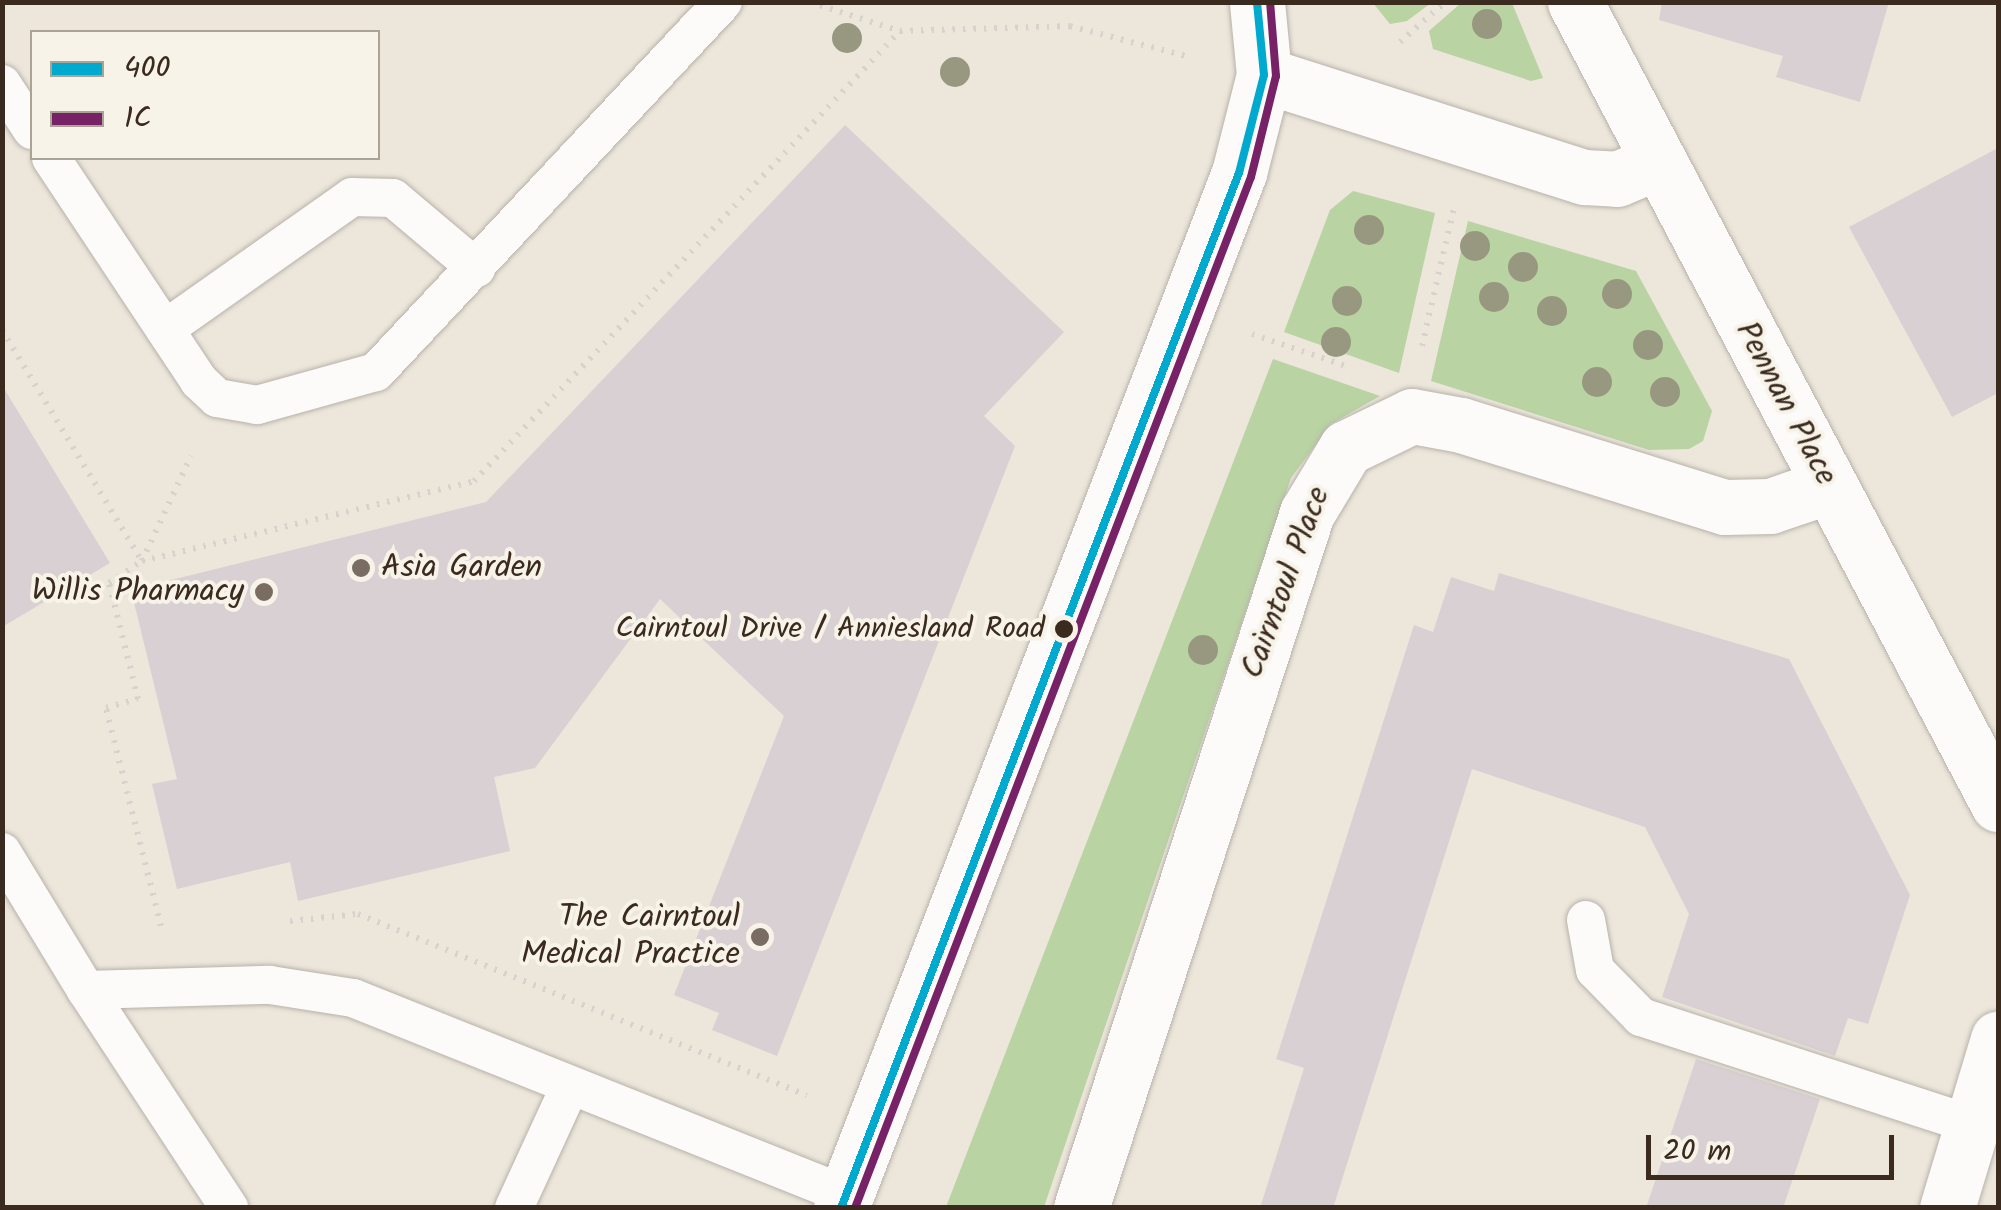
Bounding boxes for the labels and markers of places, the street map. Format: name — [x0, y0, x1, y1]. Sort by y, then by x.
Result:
place label: Asia Garden — [381, 549, 542, 587]
marker: Asia Garden — [350, 557, 372, 579]
place label: Willis Pharmacy — [32, 573, 244, 611]
marker: Willis Pharmacy — [253, 581, 275, 603]
place label: Cairntoul Drive / Anniesland Road — [615, 611, 1045, 647]
marker: Cairntoul Drive / Anniesland Road — [1054, 619, 1074, 639]
place label: The Cairntoul Medical Practice — [521, 900, 740, 975]
marker: The Cairntoul Medical Practice — [749, 926, 771, 948]

